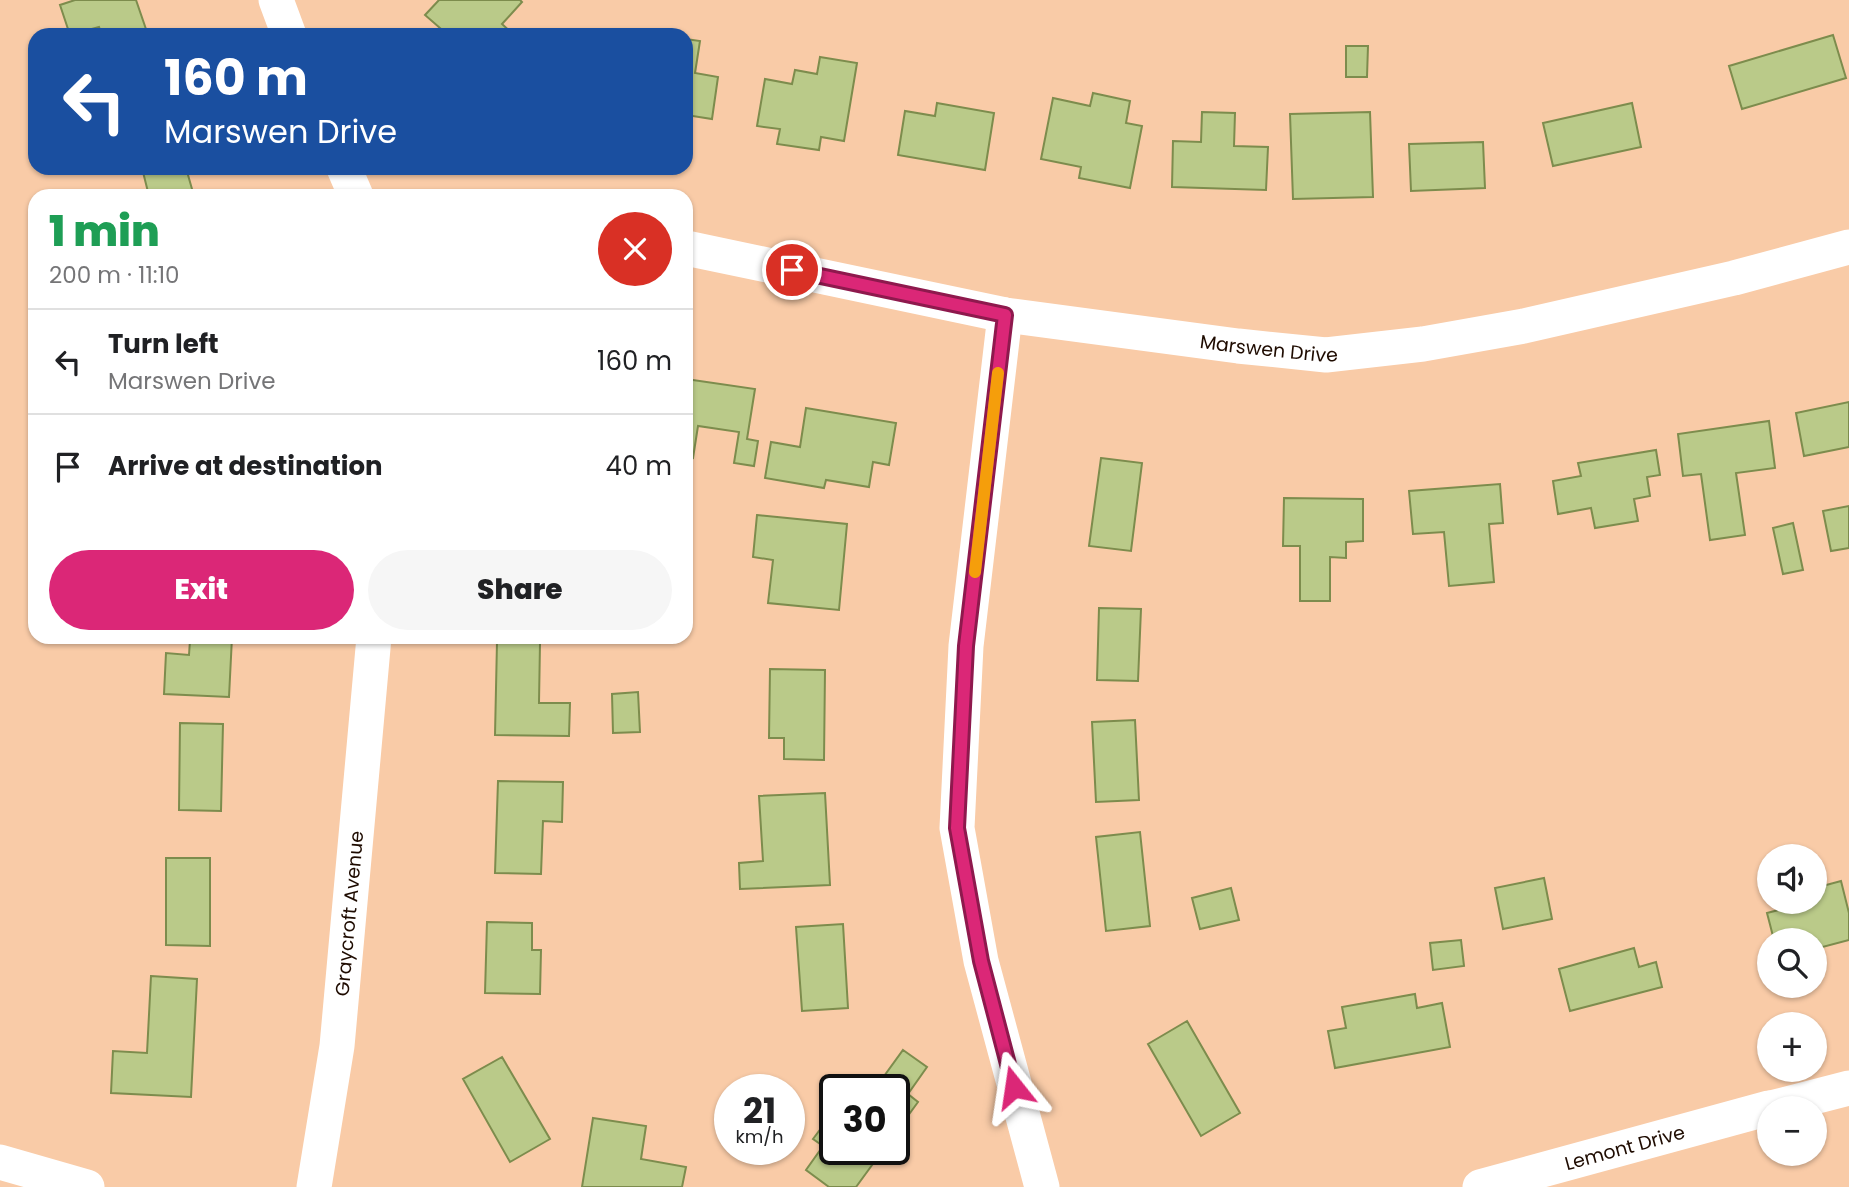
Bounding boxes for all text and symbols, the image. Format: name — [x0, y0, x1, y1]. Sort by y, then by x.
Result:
text: 160 m — [164, 44, 308, 112]
icon: left — [49, 56, 140, 147]
text: Marswen Drive — [164, 109, 397, 154]
text: 1 min — [49, 202, 160, 261]
button: close — [598, 212, 672, 286]
pin — [762, 240, 822, 300]
icon: arrive — [773, 251, 811, 289]
text: 200 m · 11:10 — [49, 259, 180, 291]
text: Turn left — [108, 326, 219, 362]
street label: Marswen Drive — [1198, 328, 1339, 369]
icon: left — [49, 343, 87, 381]
text: 160 m — [597, 343, 672, 379]
text: Marswen Drive — [108, 365, 276, 397]
icon: arrive — [49, 448, 87, 486]
text: Arrive at destination — [108, 448, 383, 484]
text: 40 m — [606, 448, 672, 484]
button: Exit — [49, 550, 354, 630]
button: Share — [368, 550, 672, 630]
street label: Graycroft Avenue — [329, 830, 370, 997]
map controls — [1757, 844, 1827, 1166]
button: sound — [1757, 844, 1827, 914]
button: search — [1757, 928, 1827, 998]
button: + — [1757, 1012, 1827, 1082]
position arrow — [977, 1050, 1051, 1124]
speed limit sign: 30 — [819, 1074, 910, 1165]
text: 21 — [743, 1086, 776, 1135]
button: − — [1757, 1096, 1827, 1166]
street label: Lemont Drive — [1562, 1119, 1688, 1177]
text: km/h — [736, 1124, 783, 1149]

